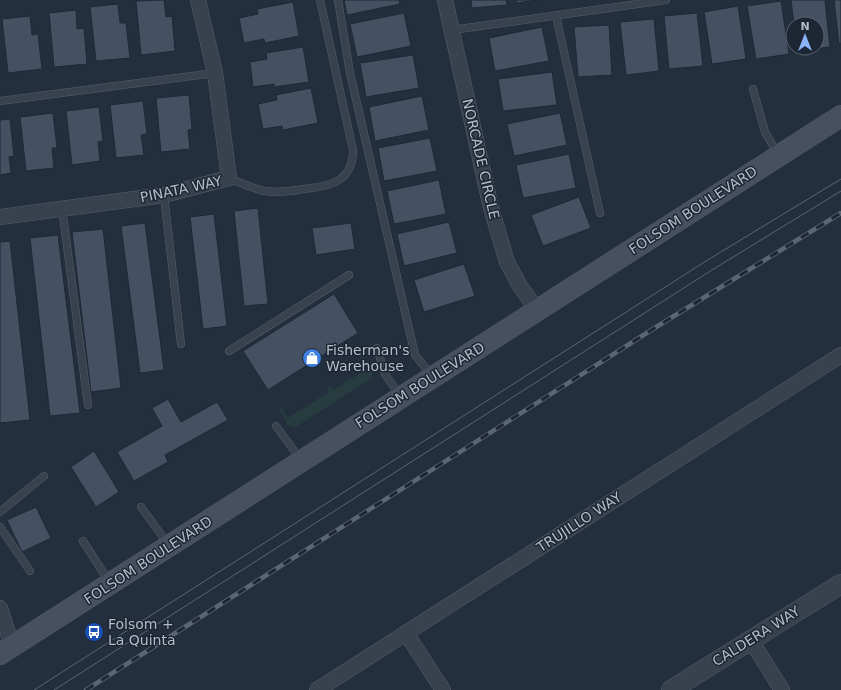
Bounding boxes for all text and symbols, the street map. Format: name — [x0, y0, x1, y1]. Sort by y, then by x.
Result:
north arrow — [785, 16, 825, 56]
text: N — [800, 20, 810, 33]
street label: NORCADE CIRCLE — [459, 97, 503, 221]
street label: FOLSOM BOULEVARD — [626, 163, 760, 257]
street label: PINATA WAY — [139, 172, 224, 205]
street label: FOLSOM BOULEVARD — [352, 339, 488, 431]
place label: Fisherman's Warehouse — [326, 342, 409, 374]
shop icon: Fisherman's Warehouse — [301, 347, 323, 369]
street label: TRUJILLO WAY — [533, 489, 625, 556]
street label: FOLSOM BOULEVARD — [81, 513, 215, 607]
street label: CALDERA WAY — [709, 602, 803, 669]
place label: Folsom + La Quinta — [108, 616, 176, 648]
bus stop icon: Folsom + La Quinta — [83, 621, 105, 643]

